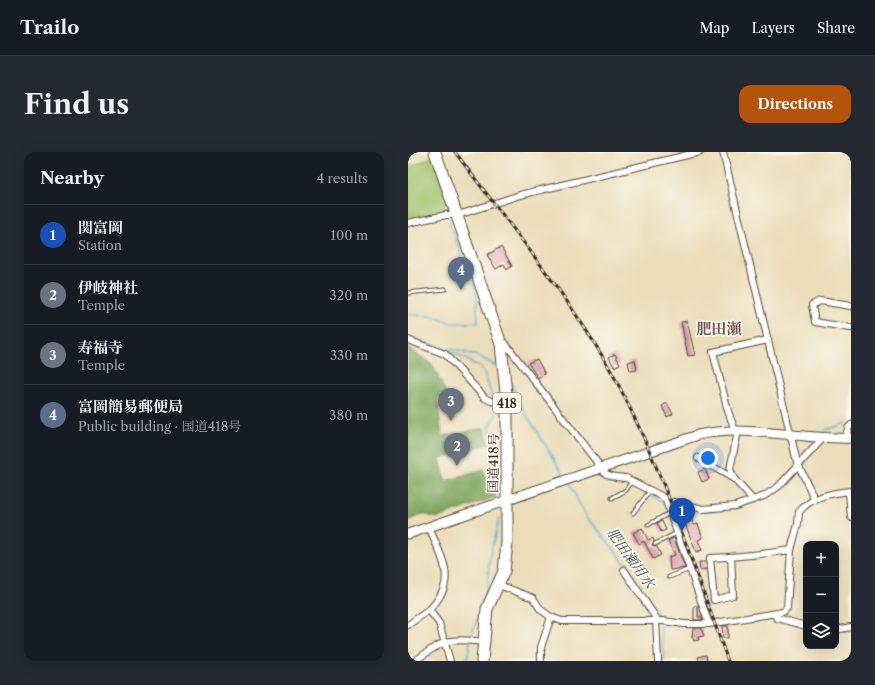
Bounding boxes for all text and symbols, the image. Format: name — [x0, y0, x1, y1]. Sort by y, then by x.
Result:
text: Trailo — [20, 16, 79, 39]
text: Map — [699, 19, 729, 37]
text: Layers — [751, 19, 795, 37]
text: Share — [817, 19, 855, 37]
button: Directions — [739, 85, 851, 123]
text: Find us — [24, 87, 129, 121]
text: Nearby — [40, 168, 104, 188]
text: 4 results — [317, 170, 368, 186]
text: 関富岡 — [78, 218, 123, 237]
text: 1 — [50, 227, 56, 243]
text: 100 m — [330, 227, 368, 243]
text: Station — [78, 237, 122, 253]
pin: 4 — [448, 257, 474, 290]
text: 伊岐神社 — [78, 278, 138, 297]
text: 2 — [49, 287, 57, 303]
text: 320 m — [330, 287, 368, 303]
text: Temple — [78, 297, 125, 313]
district label: 肥田瀬 — [696, 319, 742, 338]
text: 寿福寺 — [78, 338, 123, 357]
text: 3 — [49, 347, 57, 363]
text: 330 m — [330, 347, 368, 363]
text: Temple — [78, 357, 125, 373]
pin: 3 — [438, 388, 464, 421]
road number: 418 — [493, 393, 521, 413]
text: 富岡簡易郵便局 — [78, 397, 183, 416]
text: 4 — [49, 407, 57, 423]
text: 380 m — [329, 407, 368, 423]
text: Public building · 国道418号 — [78, 418, 241, 434]
pin: 2 — [444, 433, 470, 466]
street label: 国道418号 — [484, 433, 502, 493]
your location — [698, 448, 718, 468]
pin: 1 — [669, 498, 695, 531]
water label: 肥田瀬用水 — [603, 524, 660, 593]
map controls — [803, 541, 839, 649]
button: + — [803, 541, 839, 577]
button: − — [803, 577, 839, 613]
button: layers — [803, 613, 839, 649]

